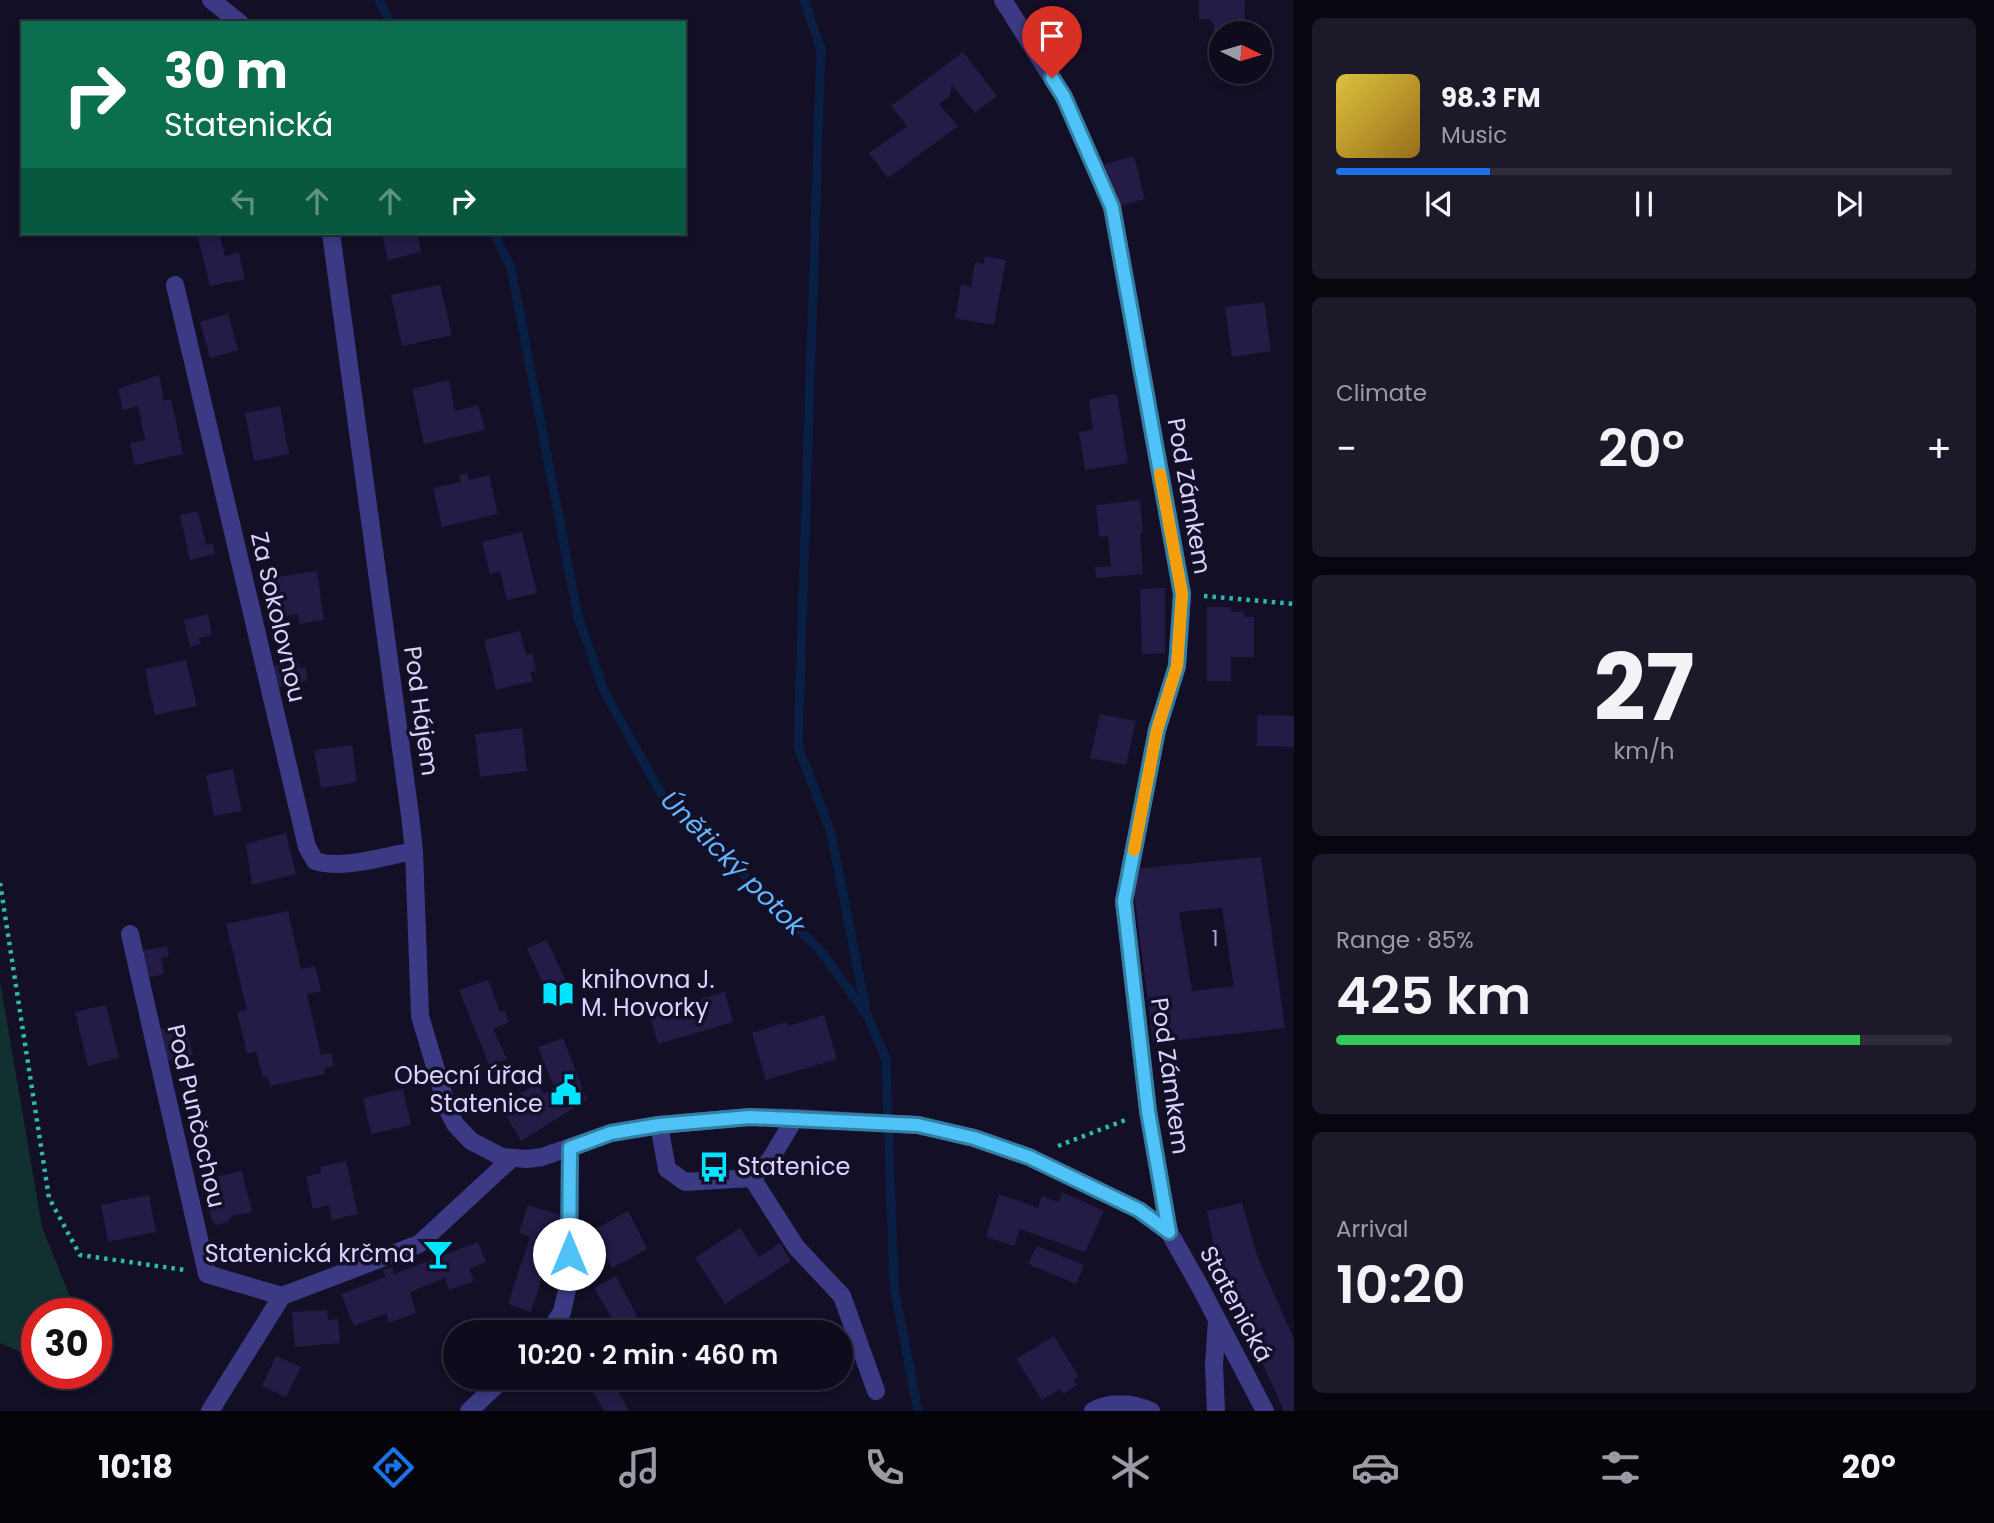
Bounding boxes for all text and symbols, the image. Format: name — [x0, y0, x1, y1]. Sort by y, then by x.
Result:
pin — [1022, 6, 1082, 78]
icon: arrive — [1033, 17, 1071, 55]
north arrow — [1209, 21, 1272, 84]
map controls — [1209, 21, 1272, 84]
text: 30 m — [164, 37, 288, 105]
icon: right — [49, 49, 140, 140]
text: 98.3 FM — [1441, 80, 1541, 116]
text: Statenická — [164, 102, 333, 147]
text: Music — [1441, 119, 1507, 151]
icon: left — [225, 182, 263, 220]
icon: ahead — [298, 182, 336, 220]
icon: ahead — [371, 182, 409, 220]
icon: right — [444, 182, 482, 220]
icon: previous — [1420, 185, 1458, 223]
icon: pause — [1625, 185, 1663, 223]
icon: next — [1830, 185, 1868, 223]
text: Climate — [1336, 377, 1427, 409]
text: 20° — [1598, 412, 1685, 485]
street label: Pod Zámkem — [1160, 415, 1219, 576]
text: − — [1336, 422, 1357, 475]
text: + — [1926, 422, 1952, 475]
street label: Za Sokolovnou — [243, 529, 314, 705]
text: 27 — [1594, 624, 1694, 752]
street label: Pod Hájem — [396, 644, 447, 778]
text: km/h — [1613, 735, 1675, 767]
water label: Únětický potok — [653, 783, 815, 945]
house number: 1 — [1212, 924, 1218, 953]
text: Range · 85% — [1336, 924, 1474, 956]
text: 425 km — [1336, 959, 1531, 1032]
place label: knihovna J. M. Hovorky — [581, 963, 715, 1024]
library icon: knihovna J. M. Hovorky — [541, 977, 575, 1011]
street label: Pod Zámkem — [1143, 996, 1198, 1156]
street label: Pod Punčochou — [159, 1021, 234, 1211]
place label: Obecní úřad Statenice — [394, 1059, 543, 1120]
public building icon: Obecní úřad Statenice — [549, 1073, 583, 1107]
bus stop icon: Statenice — [697, 1150, 731, 1184]
place label: Statenice — [737, 1150, 850, 1183]
text: Arrival — [1336, 1213, 1408, 1245]
position arrow — [532, 1217, 606, 1291]
place label: Statenická krčma — [205, 1237, 415, 1270]
bar icon: Statenická krčma — [421, 1237, 455, 1271]
street label: Statenická — [1192, 1240, 1281, 1368]
text: 10:20 — [1336, 1248, 1466, 1321]
speed limit sign: 30 — [21, 1298, 112, 1389]
text: 10:20 · 2 min · 460 m — [518, 1337, 778, 1373]
icon: directions — [369, 1443, 418, 1492]
icon: music — [615, 1443, 664, 1492]
icon: phone — [860, 1443, 909, 1492]
icon: climate — [1106, 1443, 1155, 1492]
icon: car — [1351, 1443, 1400, 1492]
icon: filters — [1596, 1443, 1645, 1492]
text: 10:18 — [98, 1444, 173, 1489]
text: 20° — [1842, 1444, 1896, 1489]

